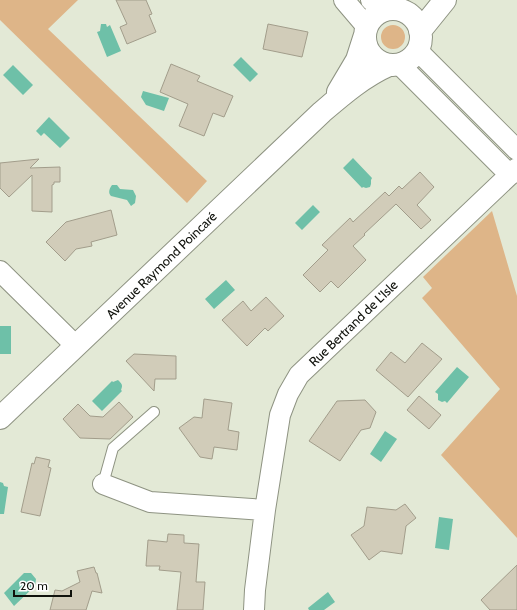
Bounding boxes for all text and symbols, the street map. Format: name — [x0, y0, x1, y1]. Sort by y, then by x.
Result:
street label: Avenue Raymond Poincaré — [102, 208, 220, 322]
street label: Rue Bertrand de L'Isle — [305, 276, 401, 369]
scale bar — [14, 572, 71, 598]
text: 20 m — [20, 578, 48, 593]

